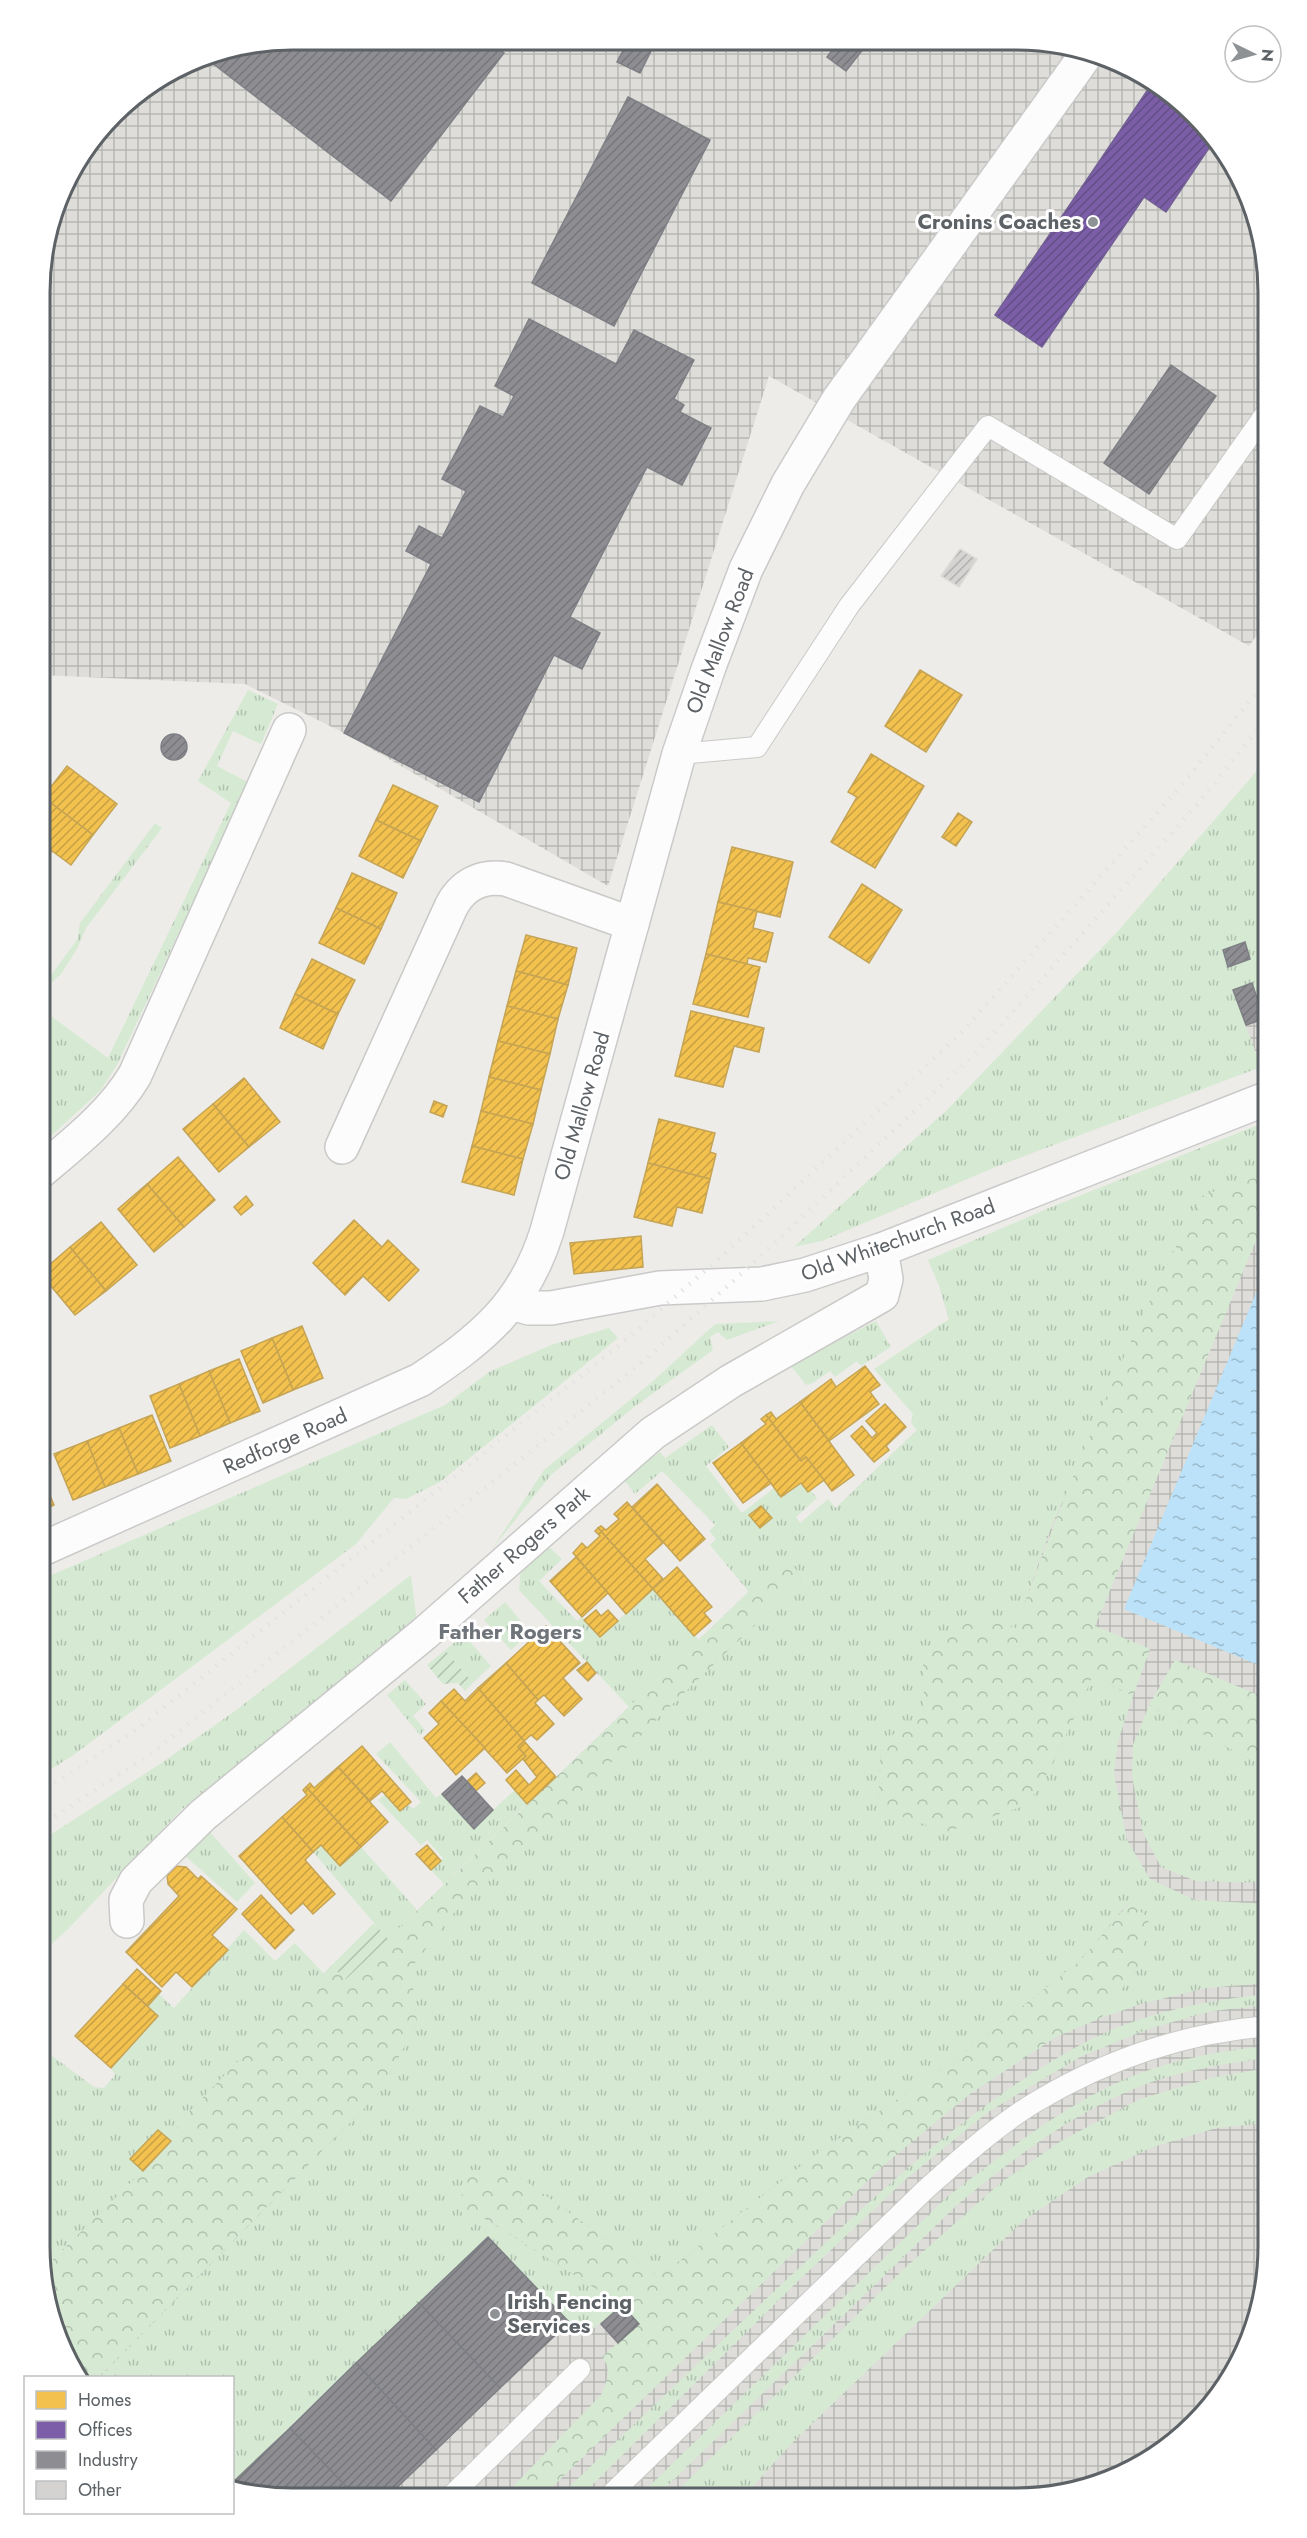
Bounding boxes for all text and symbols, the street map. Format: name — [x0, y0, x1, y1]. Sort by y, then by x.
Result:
north arrow — [1223, 24, 1283, 84]
text: N — [1255, 48, 1279, 63]
place label: Cronins Coaches — [917, 207, 1081, 237]
marker: Cronins Coaches — [1086, 215, 1100, 229]
street label: Old Mallow Road — [678, 564, 762, 718]
street label: Old Mallow Road — [546, 1028, 618, 1184]
street label: Old Whitechurch Road — [797, 1191, 999, 1289]
street label: Redforge Road — [218, 1400, 352, 1482]
street label: Father Rogers Park — [452, 1479, 597, 1611]
district label: Father Rogers — [438, 1615, 582, 1647]
place label: Irish Fencing Services — [507, 2287, 632, 2341]
marker: Irish Fencing Services — [488, 2307, 502, 2321]
legend — [24, 2376, 234, 2514]
text: Homes — [78, 2387, 131, 2413]
text: Offices — [78, 2417, 132, 2443]
text: Industry — [78, 2447, 138, 2473]
text: Other — [78, 2477, 122, 2503]

